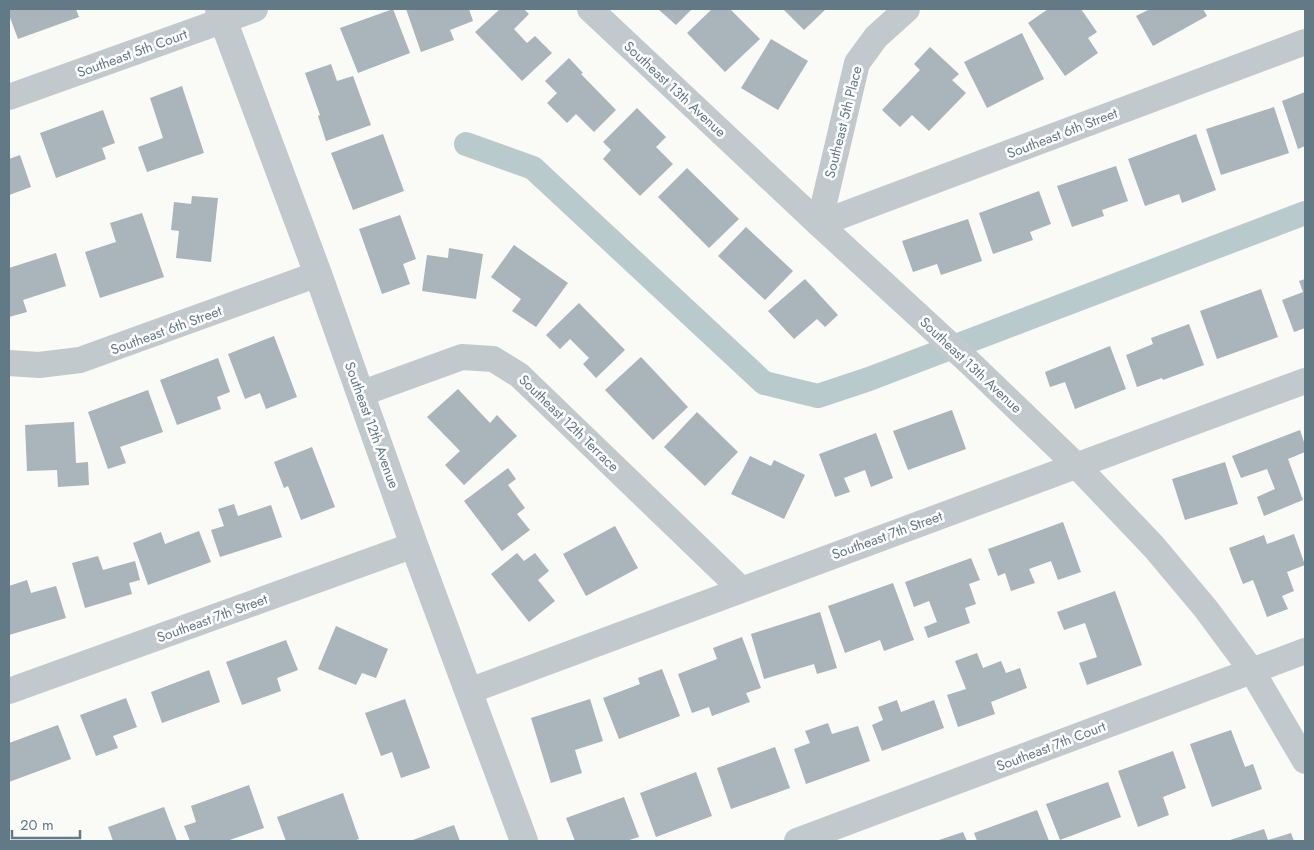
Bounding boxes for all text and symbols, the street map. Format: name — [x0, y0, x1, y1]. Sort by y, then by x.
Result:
street label: Southeast 5th Court — [74, 24, 191, 82]
street label: Southeast 13th Avenue — [620, 36, 730, 142]
street label: Southeast 5th Place — [819, 64, 867, 180]
street label: Southeast 6th Street — [1004, 102, 1121, 163]
street label: Southeast 6th Street — [108, 300, 225, 359]
street label: Southeast 13th Avenue — [916, 312, 1026, 418]
street label: Southeast 12th Avenue — [340, 359, 404, 491]
street label: Southeast 12th Terrace — [514, 370, 624, 476]
street label: Southeast 7th Street — [829, 506, 946, 564]
street label: Southeast 7th Street — [154, 589, 271, 647]
street label: Southeast 7th Court — [993, 716, 1109, 776]
scale bar — [12, 808, 80, 840]
text: 20 m — [20, 814, 54, 836]

